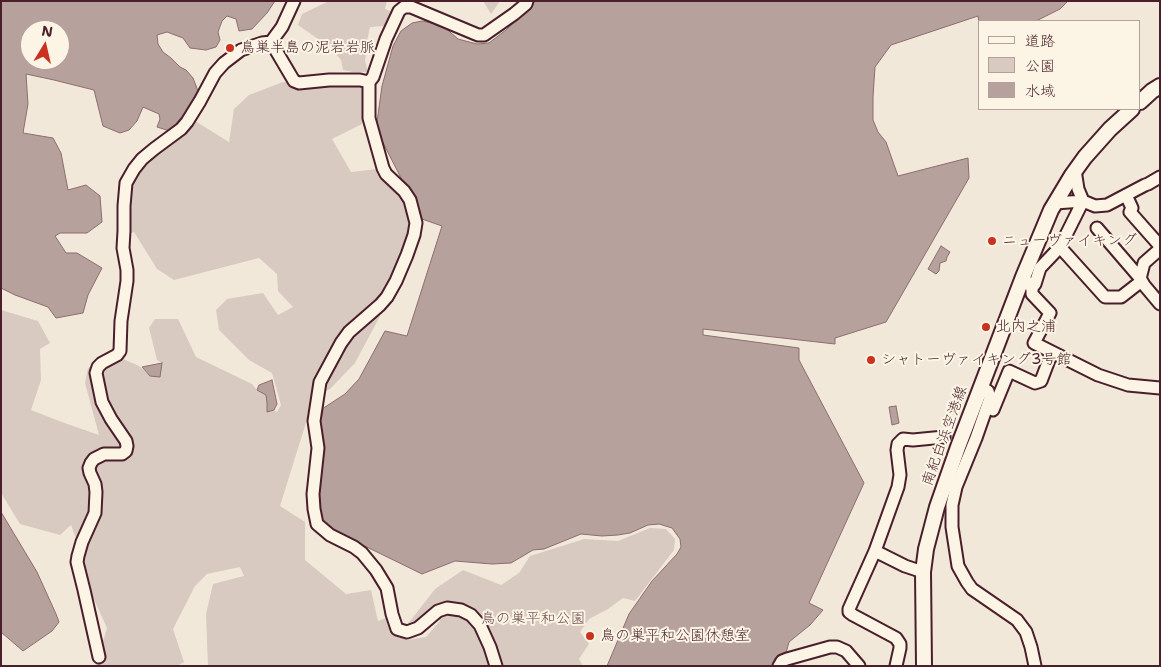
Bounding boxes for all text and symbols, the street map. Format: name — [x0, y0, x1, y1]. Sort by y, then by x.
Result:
north arrow — [20, 20, 70, 70]
legend — [978, 20, 1141, 110]
text: N — [40, 21, 54, 41]
text: 道路 — [1025, 31, 1055, 51]
place label: 鳥巣半島の泥岩岩脈 — [240, 39, 375, 57]
marker: 鳥巣半島の泥岩岩脈 — [224, 42, 236, 54]
text: 公園 — [1025, 56, 1055, 76]
text: 水域 — [1025, 81, 1055, 101]
place label: ニューヴァイキング — [1002, 232, 1137, 250]
marker: ニューヴァイキング — [986, 235, 998, 247]
place label: 北内之浦 — [996, 318, 1056, 336]
marker: 北内之浦 — [980, 321, 992, 333]
place label: シャトーヴァイキング3号館 — [881, 351, 1071, 369]
marker: シャトーヴァイキング3号館 — [865, 354, 877, 366]
street label: 南紀白浜空港線 — [919, 384, 971, 488]
park label: 鳥の巣平和公園 — [481, 610, 585, 628]
place label: 鳥の巣平和公園休憩室 — [600, 627, 750, 645]
marker: 鳥の巣平和公園休憩室 — [584, 630, 596, 642]

